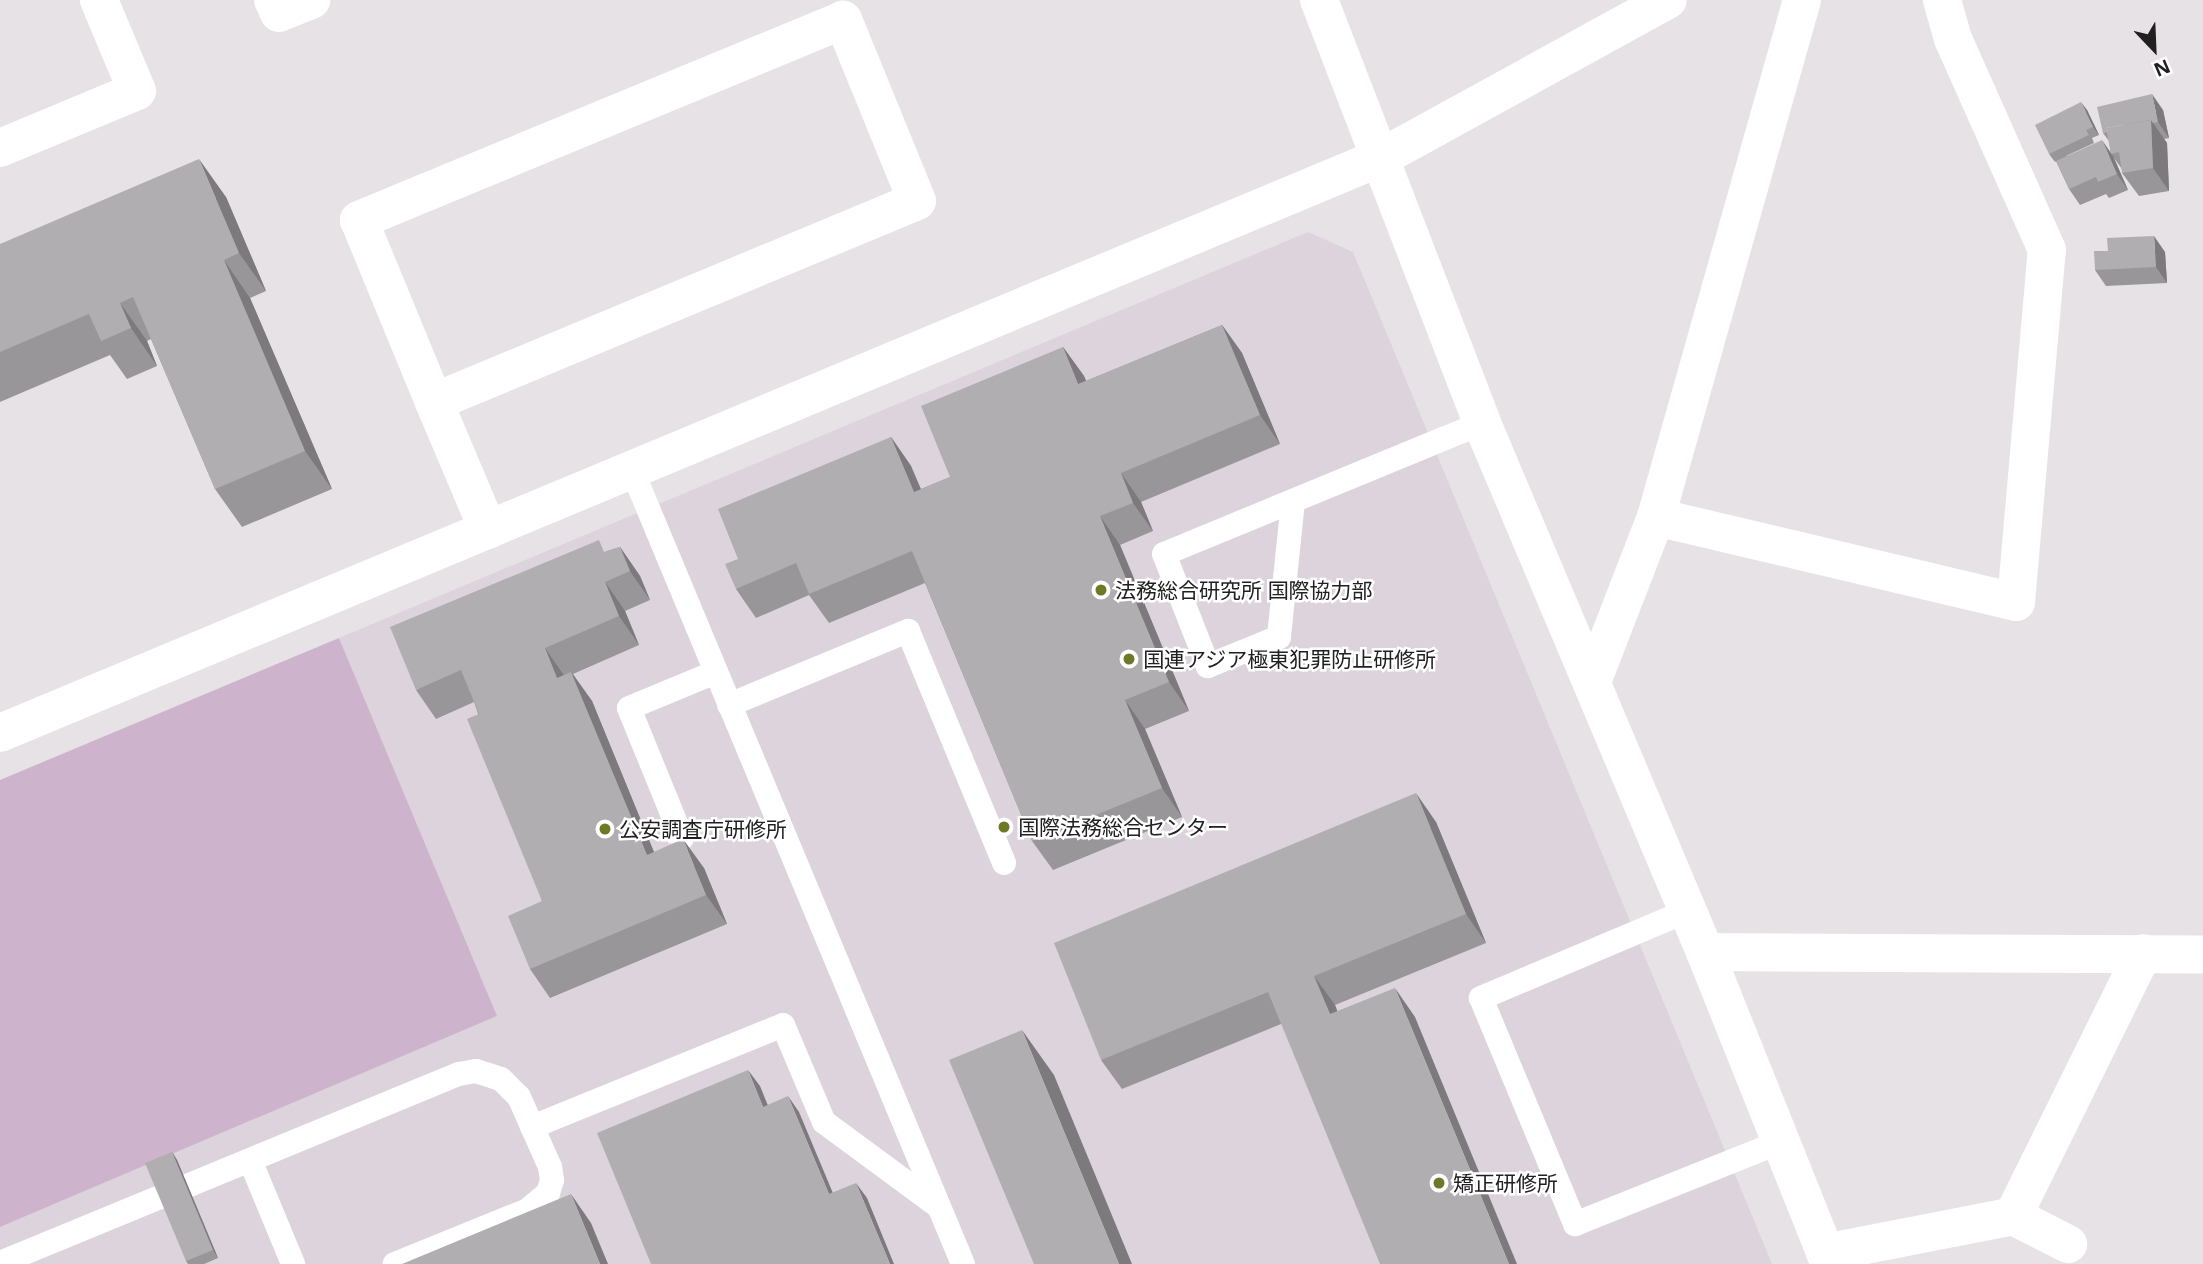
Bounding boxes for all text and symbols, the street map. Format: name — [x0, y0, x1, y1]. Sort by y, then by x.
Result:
north arrow — [2119, 14, 2189, 84]
text: N — [2150, 53, 2174, 83]
place label: 法務総合研究所 国際協力部 — [1115, 577, 1372, 603]
marker: 法務総合研究所 国際協力部 — [1093, 582, 1109, 598]
place label: 国連アジア極東犯罪防止研修所 — [1143, 646, 1437, 672]
marker: 国連アジア極東犯罪防止研修所 — [1121, 651, 1137, 667]
place label: 国際法務総合センター — [1018, 814, 1228, 840]
place label: 公安調査庁研修所 — [619, 816, 787, 842]
marker: 国際法務総合センター — [996, 819, 1012, 835]
marker: 公安調査庁研修所 — [597, 821, 613, 837]
place label: 矯正研修所 — [1453, 1170, 1558, 1196]
marker: 矯正研修所 — [1431, 1175, 1447, 1191]

